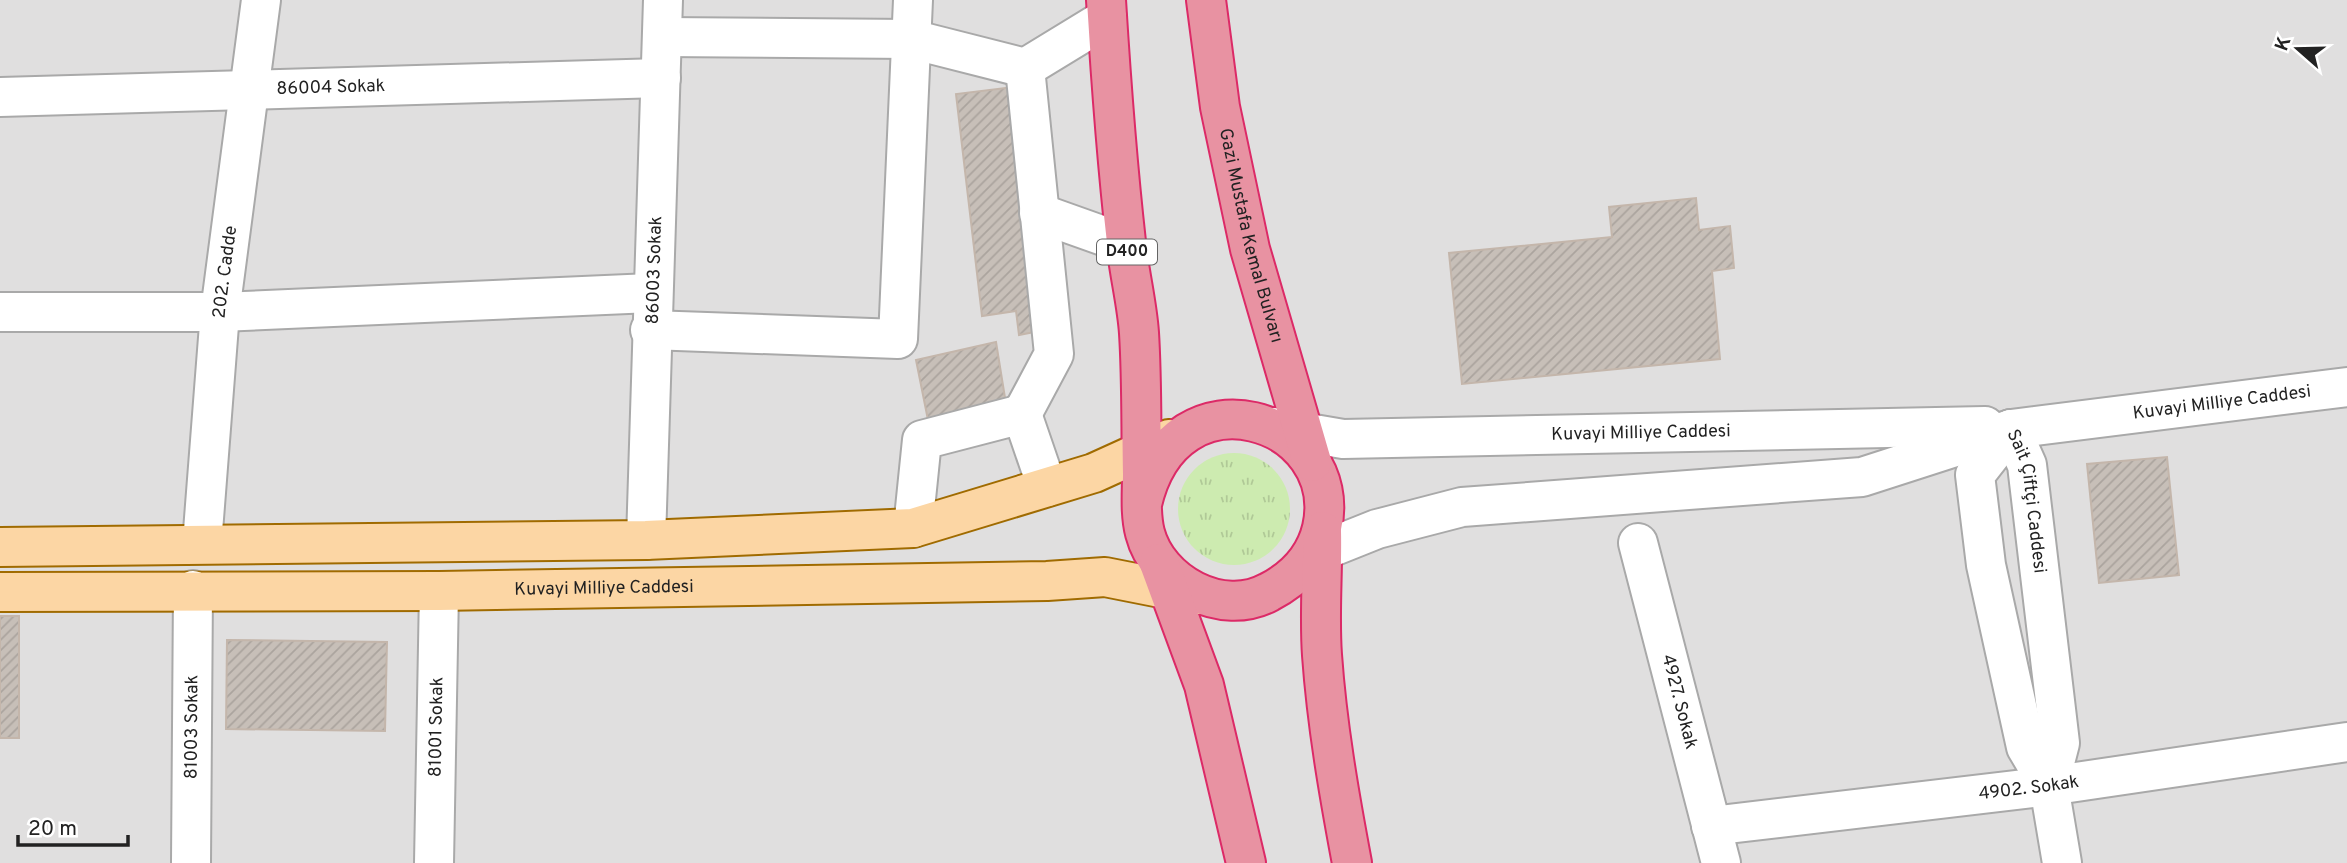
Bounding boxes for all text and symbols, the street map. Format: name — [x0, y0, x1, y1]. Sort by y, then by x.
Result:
north arrow — [2263, 14, 2333, 84]
text: K — [2270, 33, 2297, 54]
street label: 86004 Sokak — [276, 74, 386, 101]
street label: Gazi Mustafa Kemal Bulvarı — [1213, 126, 1288, 345]
street label: 86003 Sokak — [641, 216, 668, 325]
street label: 202. Cadde — [208, 224, 243, 319]
road number: D400 — [1097, 240, 1157, 264]
street label: Kuvayi Milliye Caddesi — [2131, 380, 2312, 425]
street label: Kuvayi Milliye Caddesi — [1551, 420, 1731, 446]
street label: Sait Çiftçi Caddesi — [2001, 426, 2051, 575]
street label: Kuvayi Milliye Caddesi — [514, 575, 694, 601]
street label: 4927. Sokak — [1656, 652, 1702, 752]
street label: 81003 Sokak — [180, 675, 204, 779]
street label: 81001 Sokak — [424, 677, 449, 777]
street label: 4902. Sokak — [1977, 770, 2081, 806]
scale bar — [18, 804, 128, 848]
text: 20 m — [28, 816, 77, 843]

